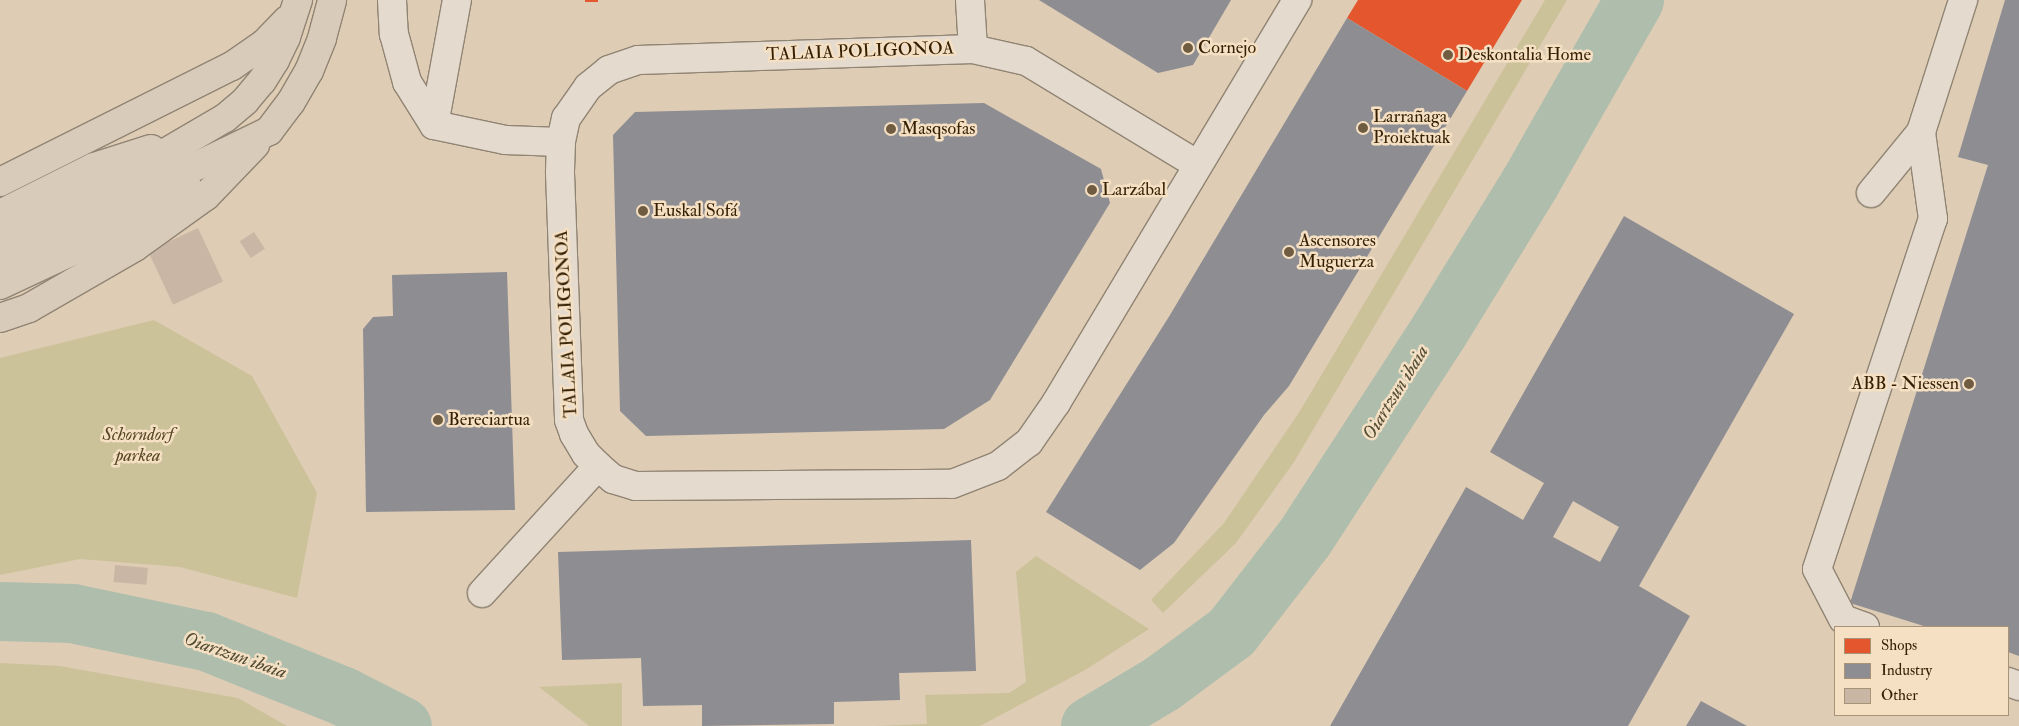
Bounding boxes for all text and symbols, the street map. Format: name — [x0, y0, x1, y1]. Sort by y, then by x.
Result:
place label: Cornejo — [1198, 37, 1256, 59]
street label: TALAIA POLIGONOA — [766, 38, 954, 66]
marker: Cornejo — [1182, 42, 1194, 54]
place label: Deskontalia Home — [1458, 44, 1591, 66]
marker: Deskontalia Home — [1442, 49, 1454, 61]
place label: Larrañaga Proiektuak — [1373, 107, 1450, 150]
place label: Masqsofas — [901, 118, 976, 140]
marker: Larrañaga Proiektuak — [1357, 122, 1369, 134]
marker: Masqsofas — [885, 123, 897, 135]
place label: Larzábal — [1102, 179, 1166, 201]
marker: Larzábal — [1086, 184, 1098, 196]
place label: Euskal Sofá — [653, 200, 738, 222]
marker: Euskal Sofá — [637, 205, 649, 217]
street label: TALAIA POLIGONOA — [551, 230, 583, 418]
place label: Ascensores Muguerza — [1299, 231, 1376, 274]
marker: Ascensores Muguerza — [1283, 246, 1295, 258]
water label: Oiartzun ibaia — [1358, 342, 1434, 444]
place label: ABB - Niessen — [1852, 373, 1959, 395]
marker: ABB - Niessen — [1963, 378, 1975, 390]
place label: Bereciartua — [448, 409, 530, 431]
marker: Bereciartua — [432, 414, 444, 426]
park label: Schorndorf parkea — [103, 425, 173, 468]
legend — [1834, 626, 2009, 716]
water label: Oiartzun ibaia — [181, 628, 289, 684]
text: Shops — [1881, 636, 1917, 655]
text: Industry — [1881, 661, 1932, 680]
text: Other — [1881, 686, 1918, 705]

